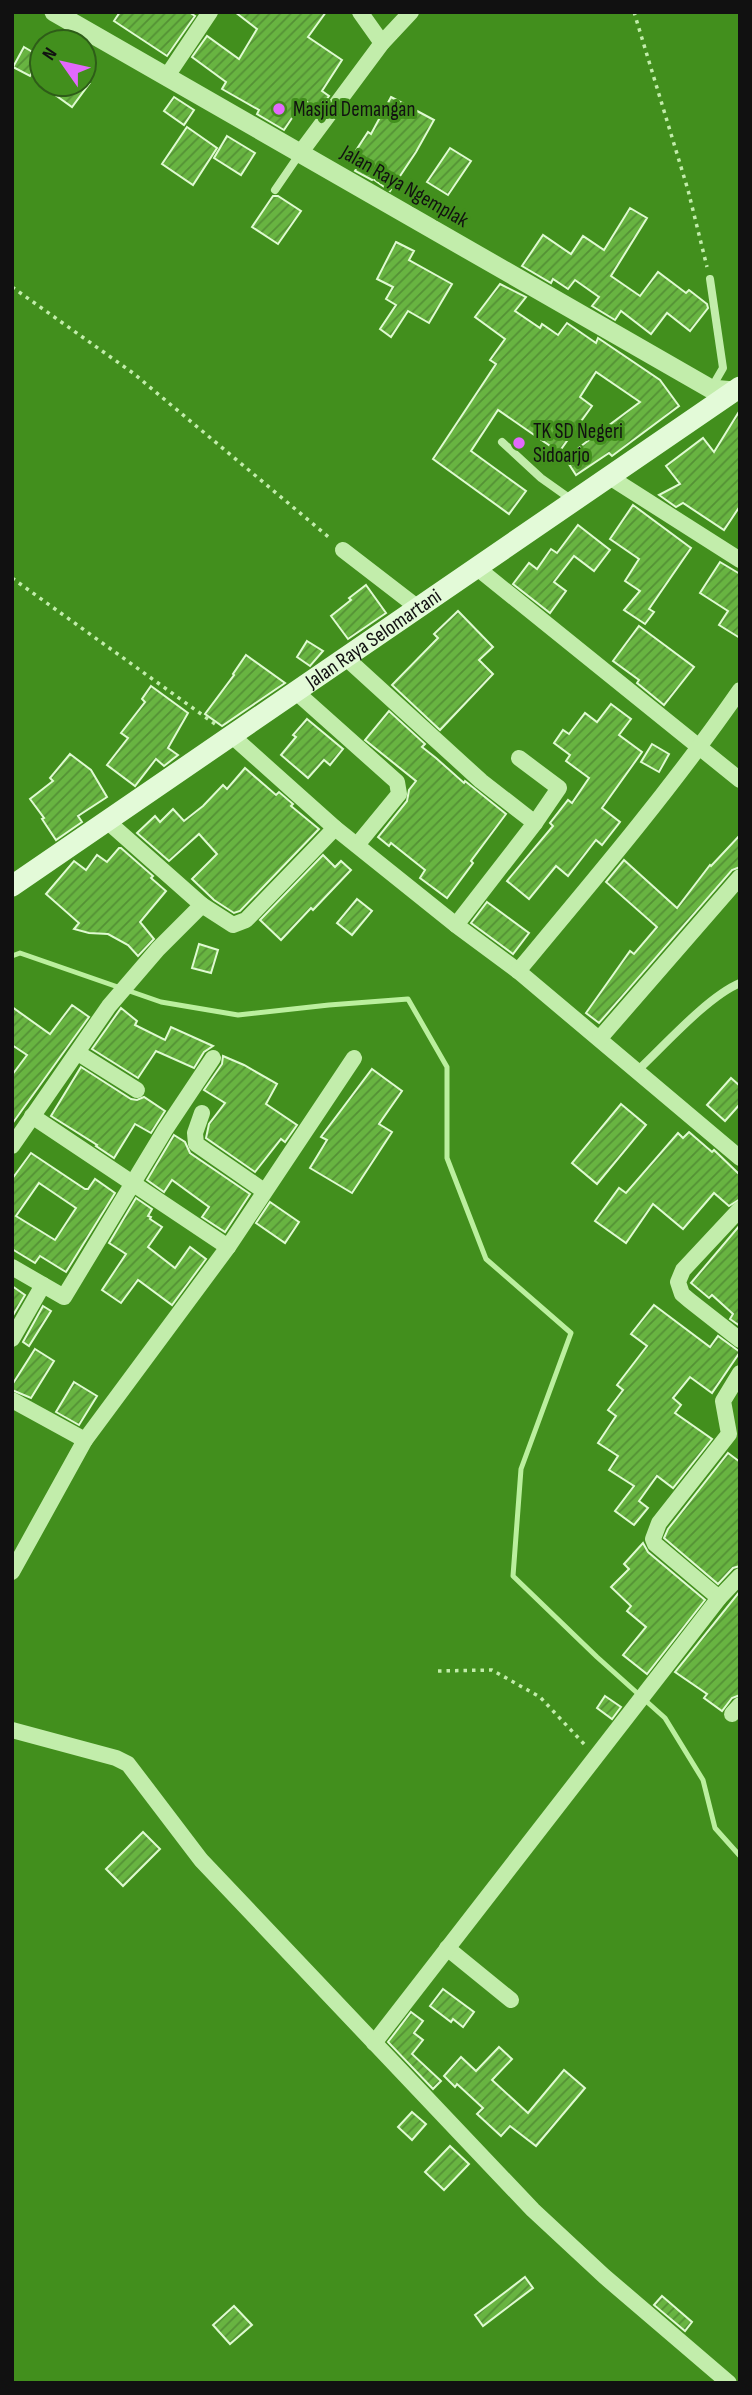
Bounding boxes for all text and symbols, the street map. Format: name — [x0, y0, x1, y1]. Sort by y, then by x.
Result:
north arrow — [28, 28, 98, 98]
text: N — [38, 44, 63, 65]
place label: Masjid Demangan — [293, 97, 415, 122]
marker: Masjid Demangan — [271, 101, 287, 117]
street label: Jalan Raya Ngemplak — [336, 139, 473, 233]
place label: TK SD Negeri Sidoarjo — [533, 419, 623, 468]
marker: TK SD Negeri Sidoarjo — [511, 435, 527, 451]
street label: Jalan Raya Selomartani — [300, 584, 446, 694]

